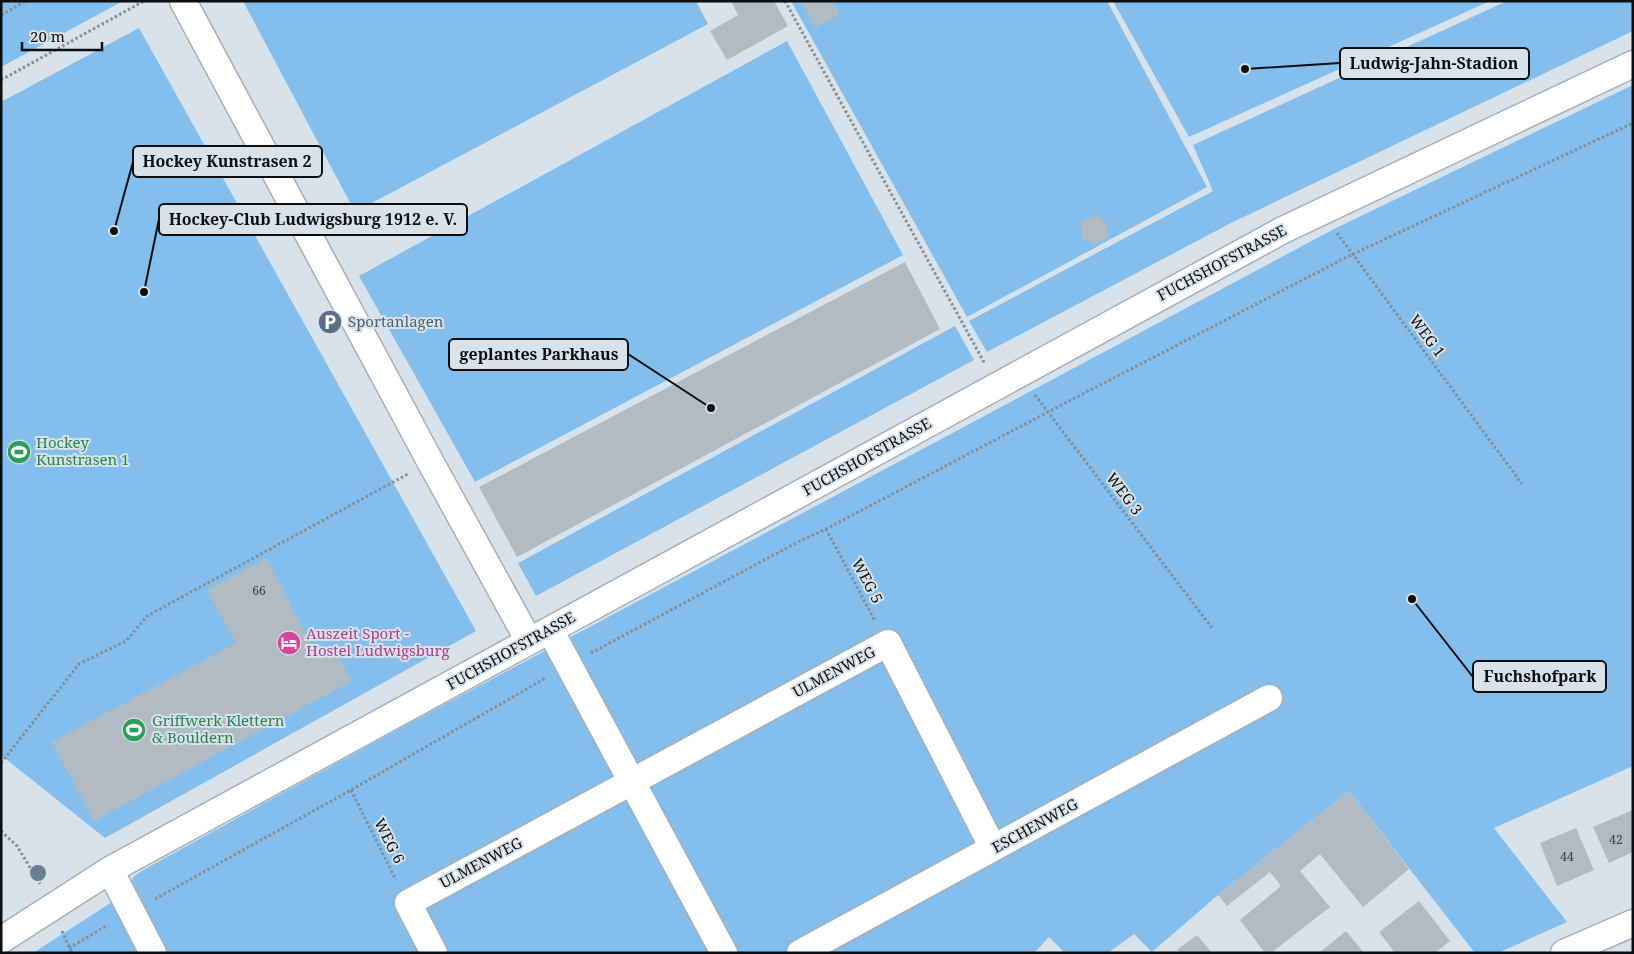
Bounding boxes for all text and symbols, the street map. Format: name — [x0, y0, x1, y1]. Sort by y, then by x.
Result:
scale bar — [22, 20, 102, 52]
text: 20 m — [30, 26, 65, 46]
callout: Ludwig-Jahn-Stadion — [1340, 48, 1529, 79]
text: Ludwig-Jahn-Stadion — [1350, 52, 1519, 74]
callout: Hockey Kunstrasen 2 — [133, 146, 322, 177]
text: Hockey Kunstrasen 2 — [142, 150, 312, 172]
callout: Hockey-Club Ludwigsburg 1912 e. V. — [159, 204, 467, 235]
text: Hockey-Club Ludwigsburg 1912 e. V. — [169, 208, 457, 230]
street label: FUCHSHOFSTRASSE — [1153, 220, 1290, 305]
parking icon: Sportanlagen — [317, 309, 343, 335]
street label: WEG 1 — [1406, 310, 1450, 361]
place label: Sportanlagen — [348, 311, 444, 331]
callout: geplantes Parkhaus — [449, 339, 628, 370]
text: geplantes Parkhaus — [460, 343, 619, 365]
street label: FUCHSHOFSTRASSE — [799, 412, 934, 500]
place label: Hockey Kunstrasen 1 — [36, 432, 129, 469]
sports icon: Hockey Kunstrasen 1 — [6, 439, 32, 465]
street label: WEG 3 — [1102, 468, 1147, 519]
street label: WEG 5 — [848, 555, 888, 606]
house number: 66 — [252, 582, 266, 599]
street label: FUCHSHOFSTRASSE — [443, 606, 578, 694]
place label: Auszeit Sport - Hostel Ludwigsburg — [306, 623, 450, 660]
hotel icon: Auszeit Sport - Hostel Ludwigsburg — [276, 630, 302, 656]
street label: ULMENWEG — [789, 641, 879, 701]
callout: Fuchshofpark — [1473, 661, 1606, 692]
text: Fuchshofpark — [1484, 665, 1597, 687]
place label: Griffwerk Klettern & Bouldern — [152, 710, 285, 747]
sports icon: Griffwerk Klettern & Bouldern — [121, 717, 147, 743]
street label: ESCHENWEG — [988, 793, 1081, 857]
street label: WEG 6 — [370, 815, 410, 866]
house number: 42 — [1609, 831, 1623, 848]
street label: ULMENWEG — [436, 832, 526, 892]
house number: 44 — [1560, 848, 1574, 865]

